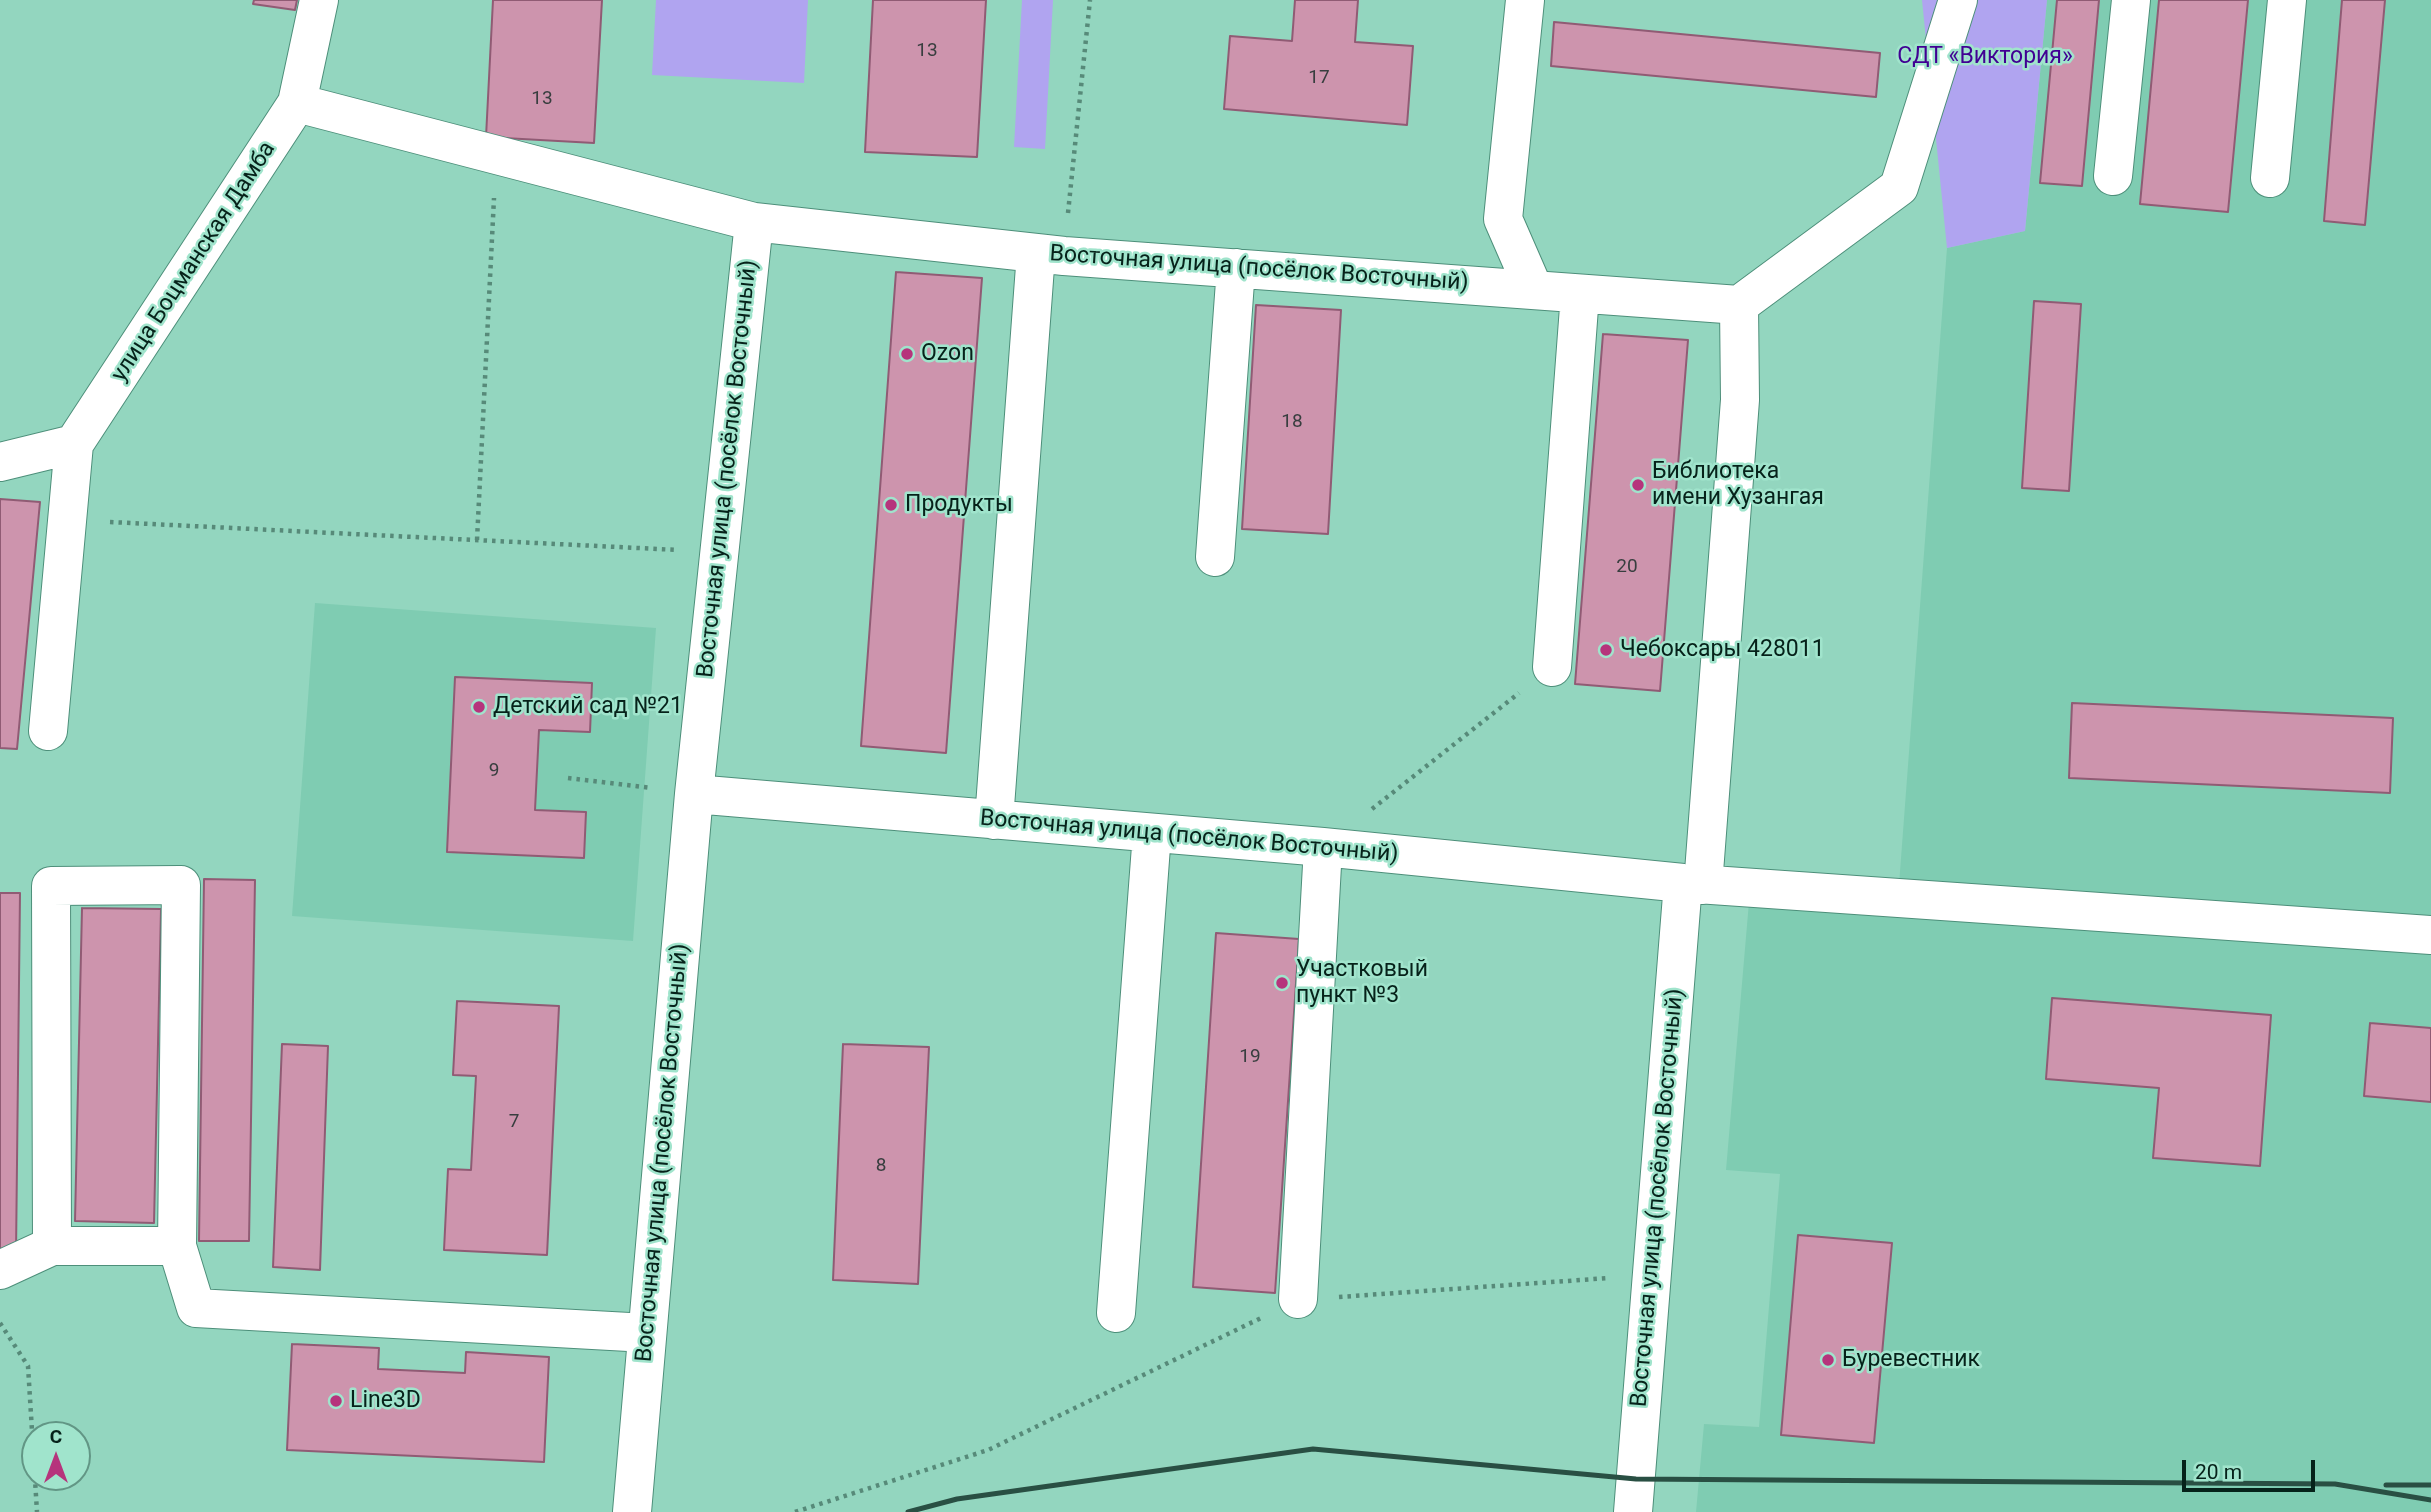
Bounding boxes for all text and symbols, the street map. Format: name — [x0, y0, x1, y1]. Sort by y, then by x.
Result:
house number: 13 — [916, 40, 938, 62]
park label: СДТ «Виктория» — [1897, 43, 2073, 71]
house number: 17 — [1308, 67, 1330, 89]
house number: 13 — [531, 88, 553, 110]
street label: улица Боцманская Дамба — [106, 137, 282, 387]
street label: Восточная улица (посёлок Восточный) — [1049, 241, 1469, 297]
street label: Восточная улица (посёлок Восточный) — [692, 259, 764, 679]
place label: Ozon — [921, 340, 974, 368]
marker: Ozon — [899, 346, 915, 362]
house number: 18 — [1281, 411, 1303, 433]
place label: Библиотека имени Хузангая — [1652, 458, 1824, 512]
marker: Библиотека имени Хузангая — [1630, 477, 1646, 493]
place label: Продукты — [905, 491, 1013, 519]
marker: Продукты — [883, 497, 899, 513]
house number: 20 — [1616, 556, 1638, 578]
place label: Чебоксары 428011 — [1620, 636, 1825, 664]
marker: Чебоксары 428011 — [1598, 642, 1614, 658]
place label: Детский сад №21 — [493, 693, 683, 721]
marker: Детский сад №21 — [471, 699, 487, 715]
house number: 9 — [489, 760, 499, 782]
street label: Восточная улица (посёлок Восточный) — [979, 805, 1399, 869]
street label: Восточная улица (посёлок Восточный) — [631, 943, 695, 1363]
place label: Участковый пункт №3 — [1296, 956, 1428, 1010]
marker: Участковый пункт №3 — [1274, 975, 1290, 991]
street label: Восточная улица (посёлок Восточный) — [1626, 988, 1690, 1408]
house number: 19 — [1239, 1046, 1261, 1068]
house number: 7 — [509, 1111, 519, 1133]
house number: 8 — [876, 1155, 886, 1177]
place label: Буревестник — [1842, 1346, 1980, 1374]
marker: Буревестник — [1820, 1352, 1836, 1368]
place label: Line3D — [350, 1387, 421, 1415]
marker: Line3D — [328, 1393, 344, 1409]
north arrow — [21, 1421, 91, 1491]
text: С — [50, 1425, 62, 1448]
scale bar — [2186, 1446, 2319, 1490]
text: 20 m — [2195, 1460, 2242, 1484]

